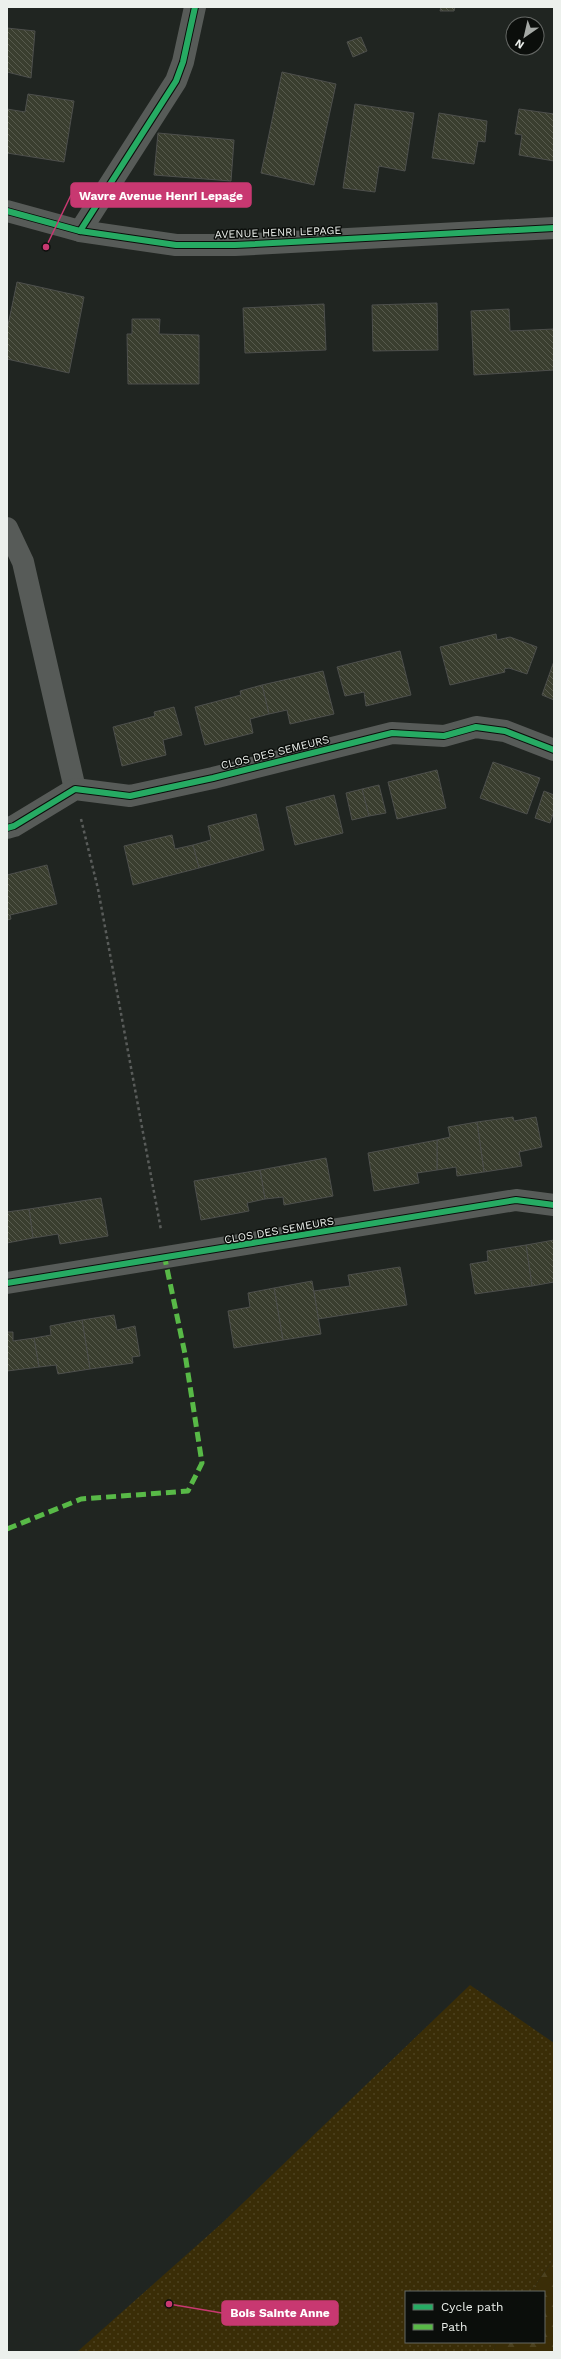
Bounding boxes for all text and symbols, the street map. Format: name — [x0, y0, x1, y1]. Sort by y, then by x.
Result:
north arrow — [505, 16, 545, 56]
text: N — [513, 36, 527, 52]
callout: Wavre Avenue Henri Lepage — [71, 183, 251, 207]
text: Wavre Avenue Henri Lepage — [79, 189, 243, 203]
street label: AVENUE HENRI LEPAGE — [215, 224, 342, 241]
street label: CLOS DES SEMEURS — [220, 733, 331, 772]
street label: CLOS DES SEMEURS — [223, 1214, 335, 1247]
legend — [405, 2291, 545, 2343]
text: Cycle path — [441, 2300, 503, 2314]
callout: Bois Sainte Anne — [222, 2301, 338, 2325]
text: Bois Sainte Anne — [230, 2306, 330, 2320]
text: Path — [441, 2320, 467, 2334]

